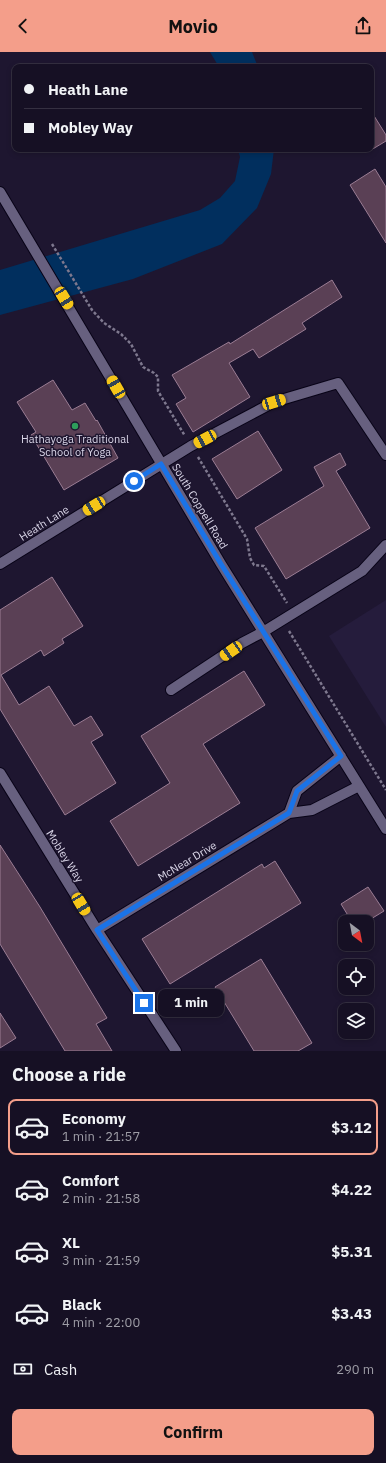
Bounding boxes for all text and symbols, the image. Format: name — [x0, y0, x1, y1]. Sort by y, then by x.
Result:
icon: back — [12, 15, 34, 37]
text: Movio — [168, 15, 218, 38]
icon: share — [352, 15, 374, 37]
text: Heath Lane — [48, 80, 128, 99]
text: Mobley Way — [48, 118, 133, 137]
car — [53, 285, 75, 311]
car — [105, 374, 127, 400]
car — [261, 393, 287, 411]
marker: Hathayoga Traditional School of Yoga — [70, 421, 80, 431]
car — [192, 428, 218, 450]
place label: Hathayoga Traditional School of Yoga — [21, 432, 129, 459]
street label: South Coppell Road — [169, 461, 231, 551]
route start — [125, 472, 143, 490]
car — [81, 495, 107, 517]
street label: Heath Lane — [17, 502, 71, 544]
car — [218, 639, 244, 663]
street label: Mobley Way — [43, 827, 87, 885]
street label: McNear Drive — [155, 838, 219, 884]
car — [70, 891, 92, 917]
north arrow — [338, 915, 374, 951]
map controls — [338, 915, 374, 1039]
button: locate — [338, 959, 374, 995]
callout: 1 min — [158, 989, 224, 1017]
route end — [135, 994, 153, 1012]
text: 1 min — [174, 994, 208, 1011]
button: layers — [338, 1003, 374, 1039]
text: Choose a ride — [12, 1063, 126, 1086]
icon: car — [14, 1109, 50, 1145]
text: Economy — [62, 1109, 126, 1128]
text: $3.12 — [331, 1118, 372, 1137]
text: 1 min · 21:57 — [62, 1128, 140, 1145]
icon: car — [14, 1171, 50, 1207]
text: Comfort — [62, 1171, 119, 1190]
text: $4.22 — [331, 1180, 372, 1199]
text: 2 min · 21:58 — [62, 1190, 140, 1207]
icon: car — [14, 1233, 50, 1269]
text: XL — [62, 1233, 80, 1252]
text: $5.31 — [331, 1242, 372, 1261]
text: 3 min · 21:59 — [62, 1252, 140, 1269]
icon: car — [14, 1295, 50, 1331]
text: Black — [62, 1295, 102, 1314]
text: $3.43 — [331, 1304, 372, 1323]
text: 4 min · 22:00 — [62, 1314, 140, 1331]
icon: cash — [12, 1358, 34, 1380]
text: Cash — [44, 1360, 77, 1379]
text: 290 m — [336, 1361, 374, 1378]
button: Confirm — [12, 1409, 374, 1455]

